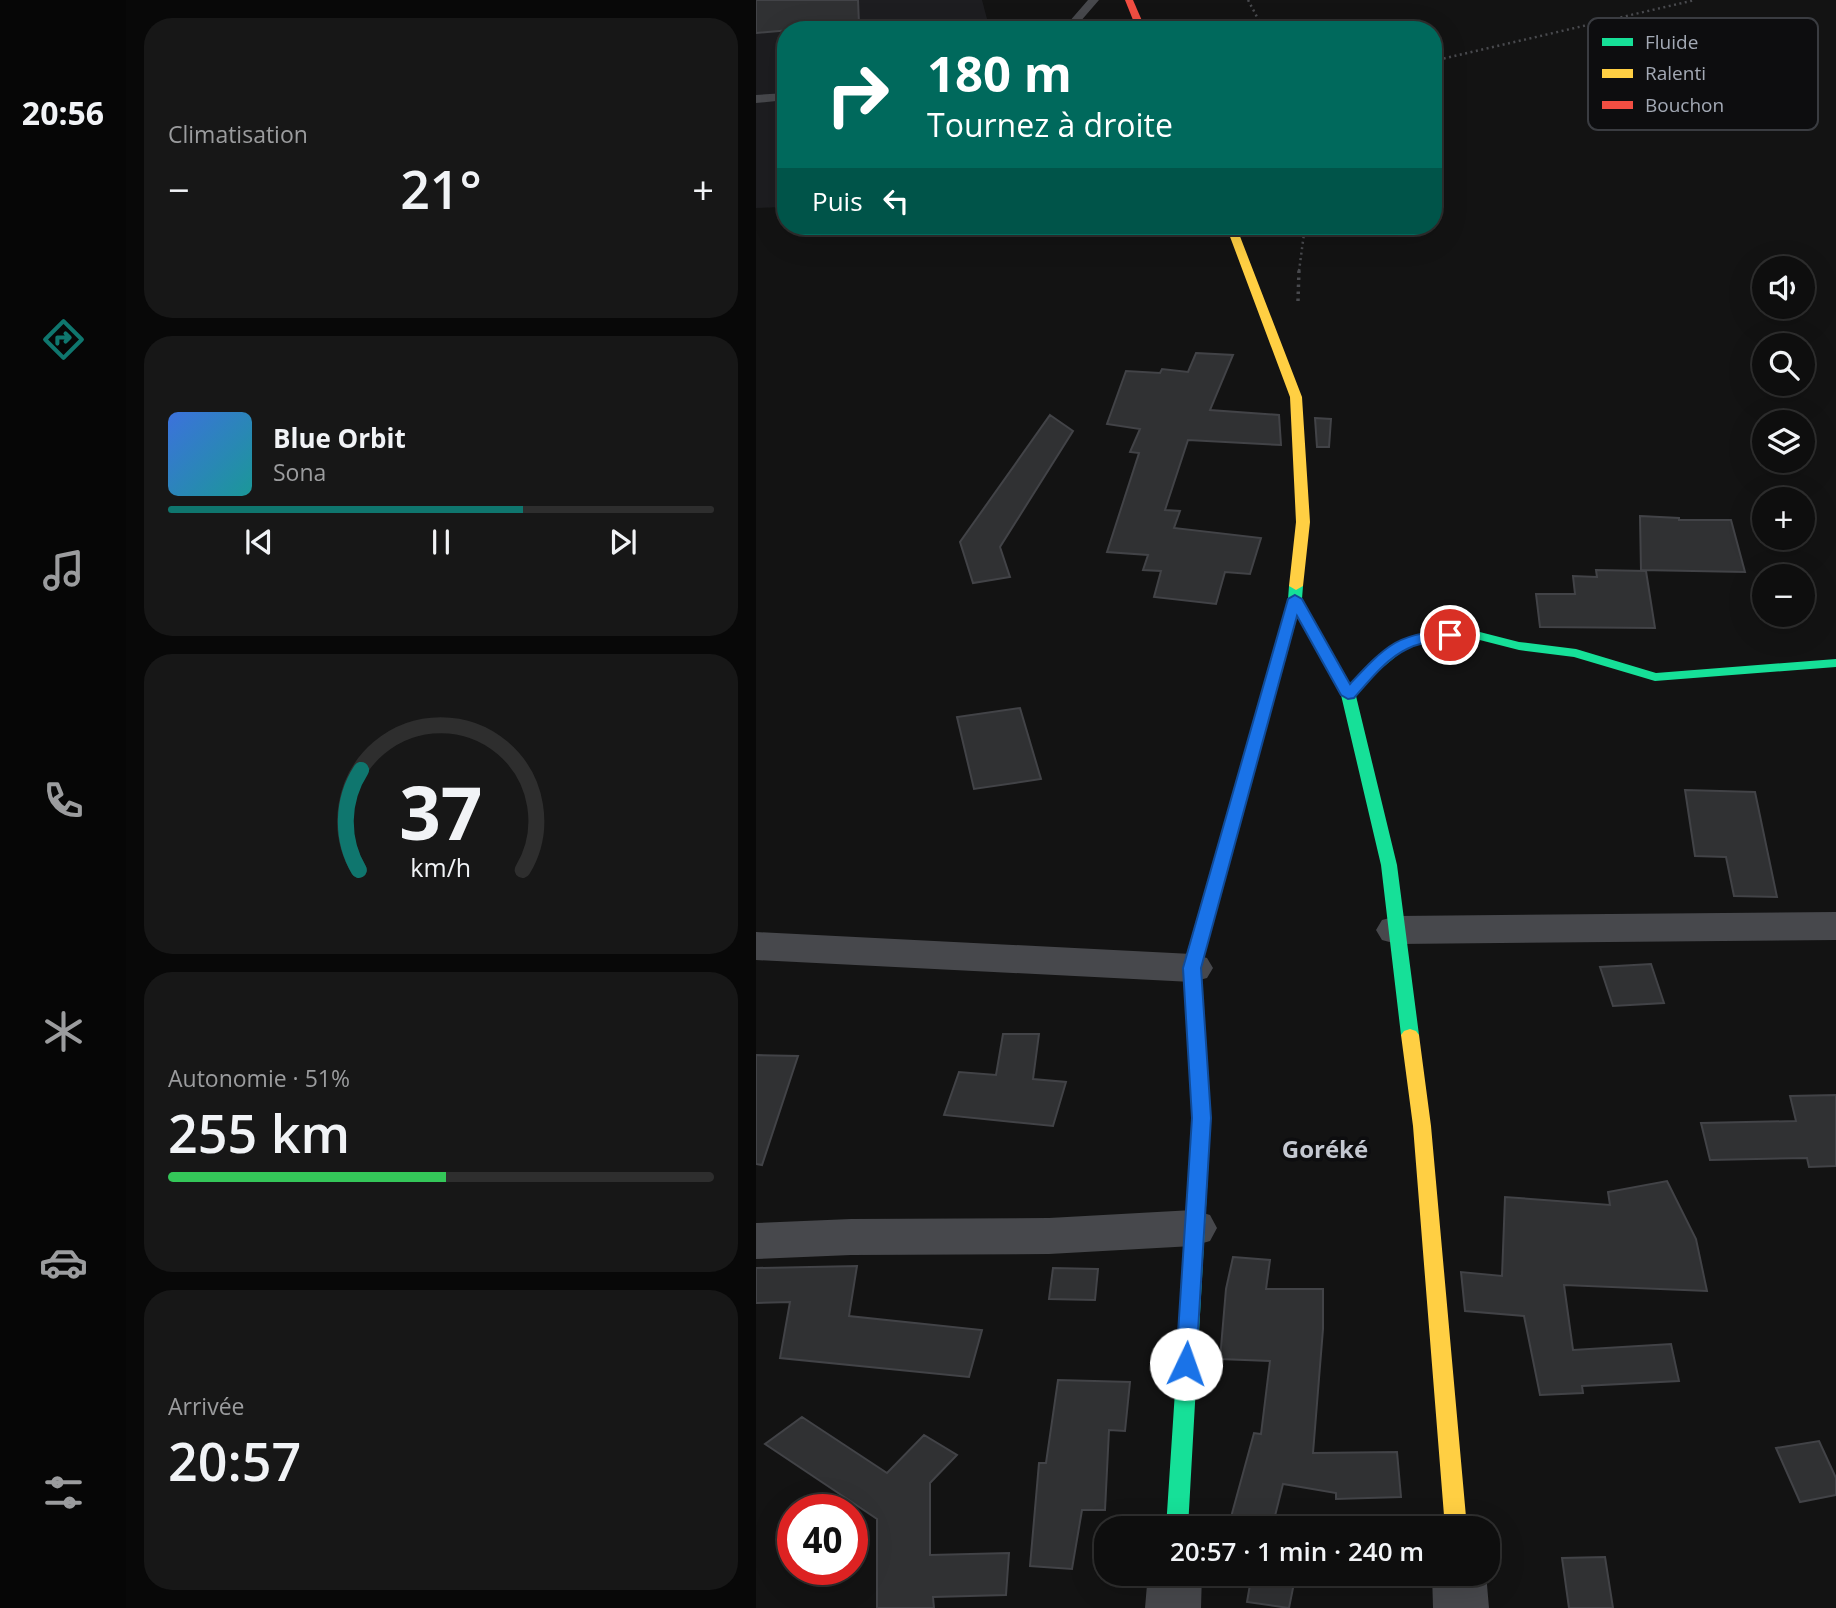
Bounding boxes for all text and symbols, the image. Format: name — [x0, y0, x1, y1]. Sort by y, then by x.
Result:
legend — [1588, 18, 1818, 130]
text: Fluide — [1645, 29, 1698, 55]
text: 180 m — [927, 40, 1072, 106]
icon: right — [812, 49, 903, 140]
text: Ralenti — [1645, 60, 1706, 86]
text: 20:56 — [22, 91, 104, 134]
text: Bouchon — [1645, 92, 1724, 118]
text: Tournez à droite — [927, 103, 1173, 146]
text: Climatisation — [168, 118, 308, 150]
text: 21° — [400, 153, 482, 224]
text: − — [168, 163, 190, 215]
text: + — [692, 163, 714, 215]
icon: left — [877, 182, 915, 220]
text: Puis — [812, 183, 863, 219]
map controls — [1752, 256, 1815, 627]
button: sound — [1752, 256, 1815, 319]
icon: directions — [39, 315, 88, 364]
button: search — [1752, 333, 1815, 396]
button: layers — [1752, 410, 1815, 473]
text: Blue Orbit — [273, 420, 406, 456]
text: Sona — [273, 456, 326, 488]
button: + — [1752, 487, 1815, 550]
icon: previous — [240, 523, 278, 561]
icon: pause — [422, 523, 460, 561]
icon: next — [604, 523, 642, 561]
icon: music — [39, 546, 88, 595]
button: − — [1752, 564, 1815, 627]
pin — [1420, 605, 1480, 665]
icon: arrive — [1431, 616, 1469, 654]
text: 37 — [399, 762, 483, 861]
icon: phone — [39, 776, 88, 825]
text: km/h — [411, 850, 471, 884]
icon: climate — [39, 1007, 88, 1056]
text: Autonomie · 51% — [168, 1062, 350, 1094]
text: 255 km — [168, 1097, 350, 1168]
district label: Goréké — [1282, 1132, 1368, 1165]
icon: car — [39, 1238, 88, 1287]
position arrow — [1149, 1327, 1223, 1401]
text: Arrivée — [168, 1390, 244, 1422]
text: 20:57 — [168, 1425, 301, 1496]
icon: filters — [39, 1468, 88, 1517]
speed limit sign: 40 — [777, 1494, 868, 1585]
text: 20:57 · 1 min · 240 m — [1170, 1533, 1424, 1569]

